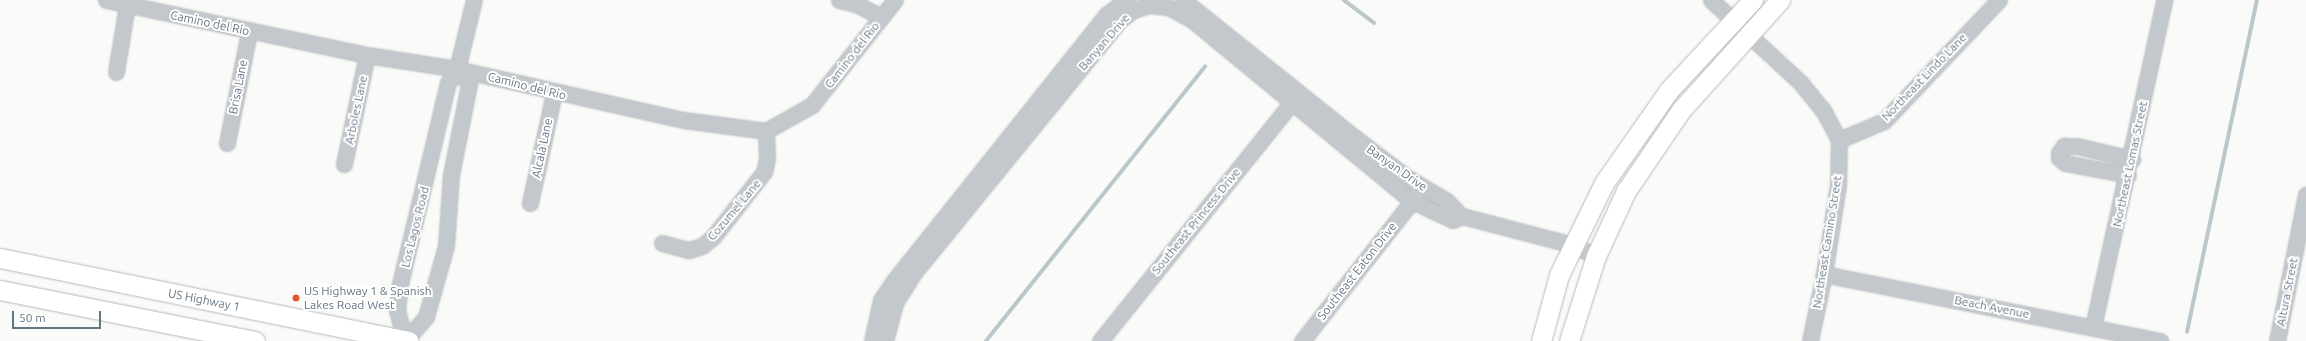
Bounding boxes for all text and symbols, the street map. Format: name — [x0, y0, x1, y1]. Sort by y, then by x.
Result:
street label: Camino del Rio — [169, 8, 251, 38]
street label: Banyan Drive — [1075, 11, 1133, 73]
street label: Camino del Rio — [822, 19, 882, 91]
street label: Northeast Lindo Lane — [1879, 30, 1969, 124]
street label: Brisa Lane — [226, 59, 250, 115]
street label: Camino del Rio — [486, 69, 568, 103]
street label: Arboles Lane — [342, 74, 370, 146]
street label: Northeast Lomas Street — [2110, 100, 2150, 228]
street label: Alcala Lane — [529, 117, 555, 179]
street label: Banyan Drive — [1364, 142, 1430, 194]
street label: Southeast Princess Drive — [1149, 165, 1243, 277]
street label: Northeast Camino Street — [1809, 175, 1845, 309]
street label: Cozumel Lane — [704, 177, 764, 243]
street label: Los Lagos Road — [398, 185, 432, 269]
street label: Southeast Eaton Drive — [1314, 219, 1400, 323]
street label: Altura Street — [2273, 257, 2301, 327]
place label: US Highway 1 & Spanish Lakes Road West — [304, 284, 432, 312]
street label: US Highway 1 — [167, 286, 241, 314]
marker: US Highway 1 & Spanish Lakes Road West — [291, 293, 301, 303]
street label: Beach Avenue — [1953, 293, 2031, 321]
scale bar — [14, 303, 103, 329]
text: 50 m — [19, 311, 46, 324]

